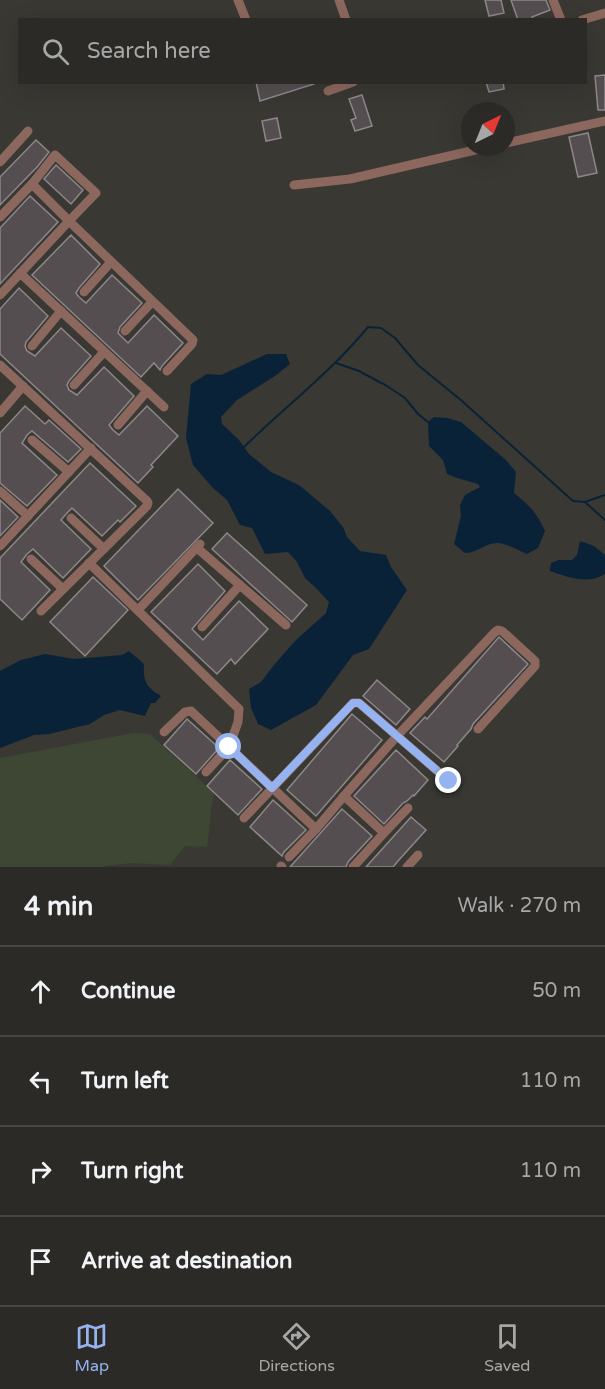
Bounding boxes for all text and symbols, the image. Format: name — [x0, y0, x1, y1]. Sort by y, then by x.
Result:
search box — [18, 18, 587, 84]
icon: search — [39, 35, 72, 68]
text: Search here — [87, 38, 211, 64]
north arrow — [461, 102, 515, 156]
route start — [215, 733, 241, 759]
route end — [435, 767, 461, 793]
text: 4 min — [24, 891, 93, 922]
text: Walk · 270 m — [458, 894, 581, 918]
icon: ahead — [24, 975, 57, 1008]
text: Continue — [81, 978, 176, 1004]
text: 50 m — [532, 979, 581, 1003]
icon: left — [24, 1065, 57, 1098]
text: Turn left — [81, 1068, 169, 1094]
text: 110 m — [520, 1069, 581, 1093]
icon: right — [24, 1155, 57, 1188]
text: Turn right — [81, 1158, 183, 1184]
text: 110 m — [520, 1159, 581, 1183]
icon: arrive — [24, 1245, 57, 1278]
text: Arrive at destination — [81, 1248, 292, 1274]
tab: Map — [75, 1320, 109, 1376]
tab: Directions — [258, 1320, 335, 1376]
tab: Saved — [484, 1320, 530, 1376]

